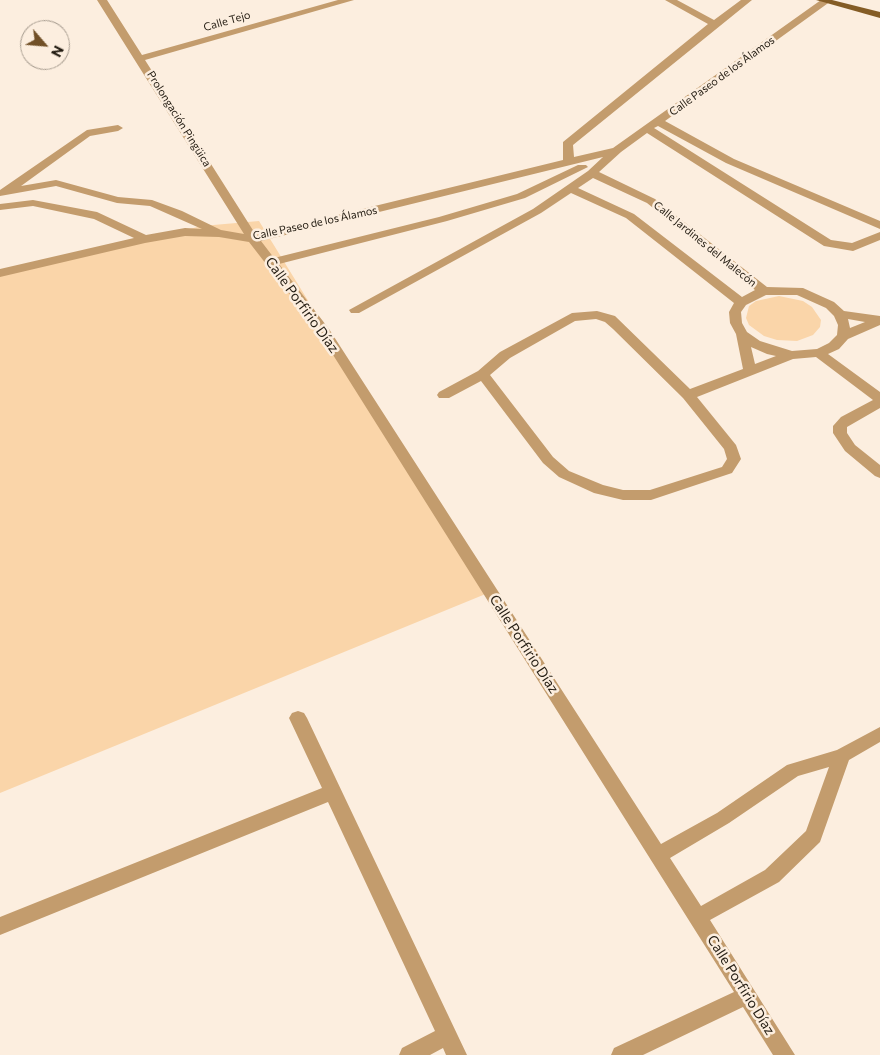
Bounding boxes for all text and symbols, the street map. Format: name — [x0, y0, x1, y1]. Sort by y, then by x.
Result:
street label: Calle Tejo — [202, 8, 252, 34]
north arrow — [20, 20, 70, 70]
street label: Calle Paseo de los Álamos — [667, 33, 777, 119]
text: N — [48, 43, 68, 60]
street label: Prolongación Pingüica — [144, 69, 214, 169]
street label: Calle Jardines del Malecón — [651, 198, 759, 290]
street label: Calle Paseo de los Álamos — [252, 203, 378, 243]
street label: Calle Porfirio Díaz — [262, 254, 342, 356]
street label: Calle Porfirio Díaz — [486, 592, 562, 696]
street label: Calle Porfirio Díaz — [704, 932, 778, 1038]

